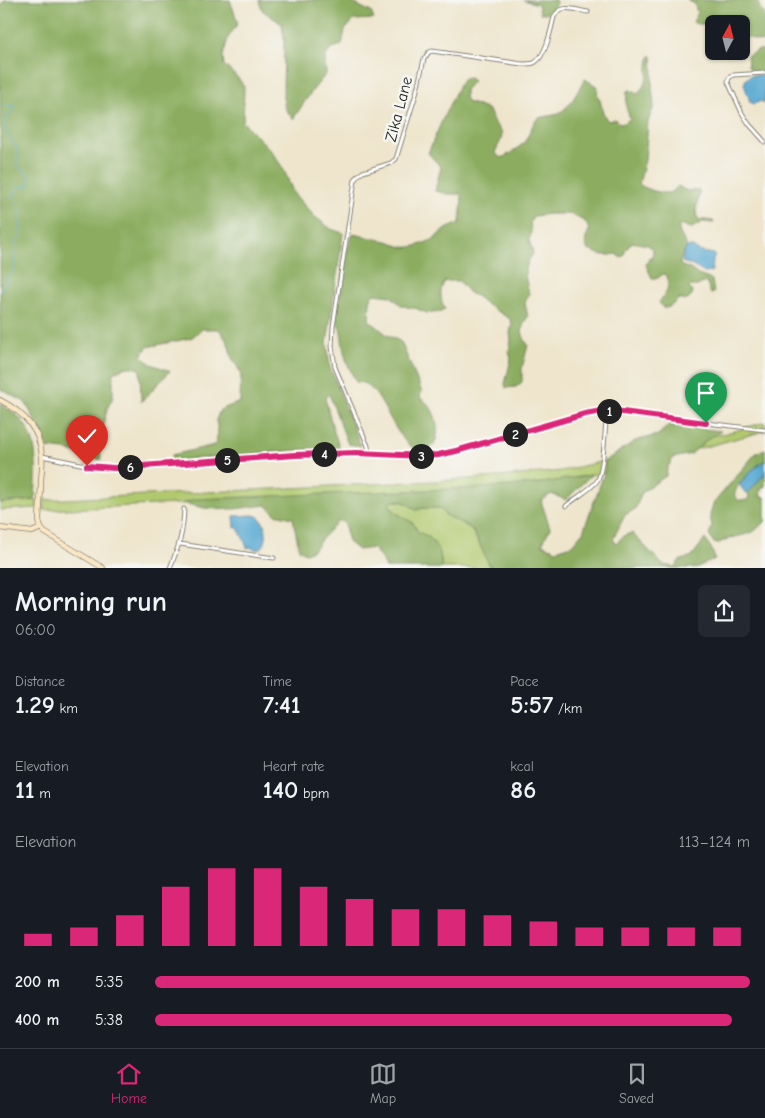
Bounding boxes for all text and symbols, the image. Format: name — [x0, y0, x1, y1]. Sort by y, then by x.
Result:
north arrow — [705, 15, 750, 60]
map controls — [705, 15, 750, 60]
street label: Zika Lane — [382, 75, 416, 144]
pin — [685, 372, 727, 423]
icon: arrive — [692, 379, 720, 407]
pin: 1 — [596, 398, 622, 424]
text: 1 — [607, 403, 612, 420]
pin — [66, 415, 108, 466]
icon: check — [73, 422, 101, 450]
pin: 2 — [502, 422, 528, 446]
text: 2 — [512, 426, 519, 443]
pin: 4 — [312, 442, 336, 466]
pin: 3 — [408, 444, 434, 468]
text: 4 — [321, 446, 328, 463]
pin: 5 — [214, 448, 240, 472]
text: 3 — [418, 448, 425, 465]
text: 5 — [224, 452, 231, 469]
pin: 6 — [118, 454, 142, 480]
text: 6 — [127, 459, 134, 476]
button: share — [698, 585, 750, 637]
text: Morning run — [15, 586, 167, 618]
text: 06:00 — [15, 621, 56, 639]
text: Distance — [15, 673, 65, 690]
text: Time — [263, 673, 292, 690]
text: Pace — [510, 673, 539, 690]
text: 1.29 — [15, 690, 55, 719]
text: 7:41 — [263, 690, 301, 719]
text: 5:57 — [510, 690, 553, 719]
text: km — [55, 700, 78, 717]
text: /km — [553, 700, 582, 717]
text: Elevation — [15, 758, 69, 775]
text: Heart rate — [263, 758, 324, 775]
text: kcal — [510, 758, 534, 775]
text: 11 — [15, 775, 35, 804]
text: 140 — [263, 775, 298, 804]
text: 86 — [510, 775, 536, 804]
text: m — [35, 785, 51, 802]
text: bpm — [298, 785, 329, 802]
text: Elevation — [15, 833, 76, 851]
text: 113–124 m — [679, 833, 750, 851]
text: 200 m — [15, 973, 60, 991]
text: 5:35 — [95, 973, 123, 991]
text: 400 m — [15, 1011, 59, 1029]
text: 5:38 — [95, 1011, 123, 1029]
tab: Home — [111, 1060, 147, 1107]
tab: Map — [369, 1060, 397, 1107]
tab: Saved — [619, 1060, 654, 1107]

